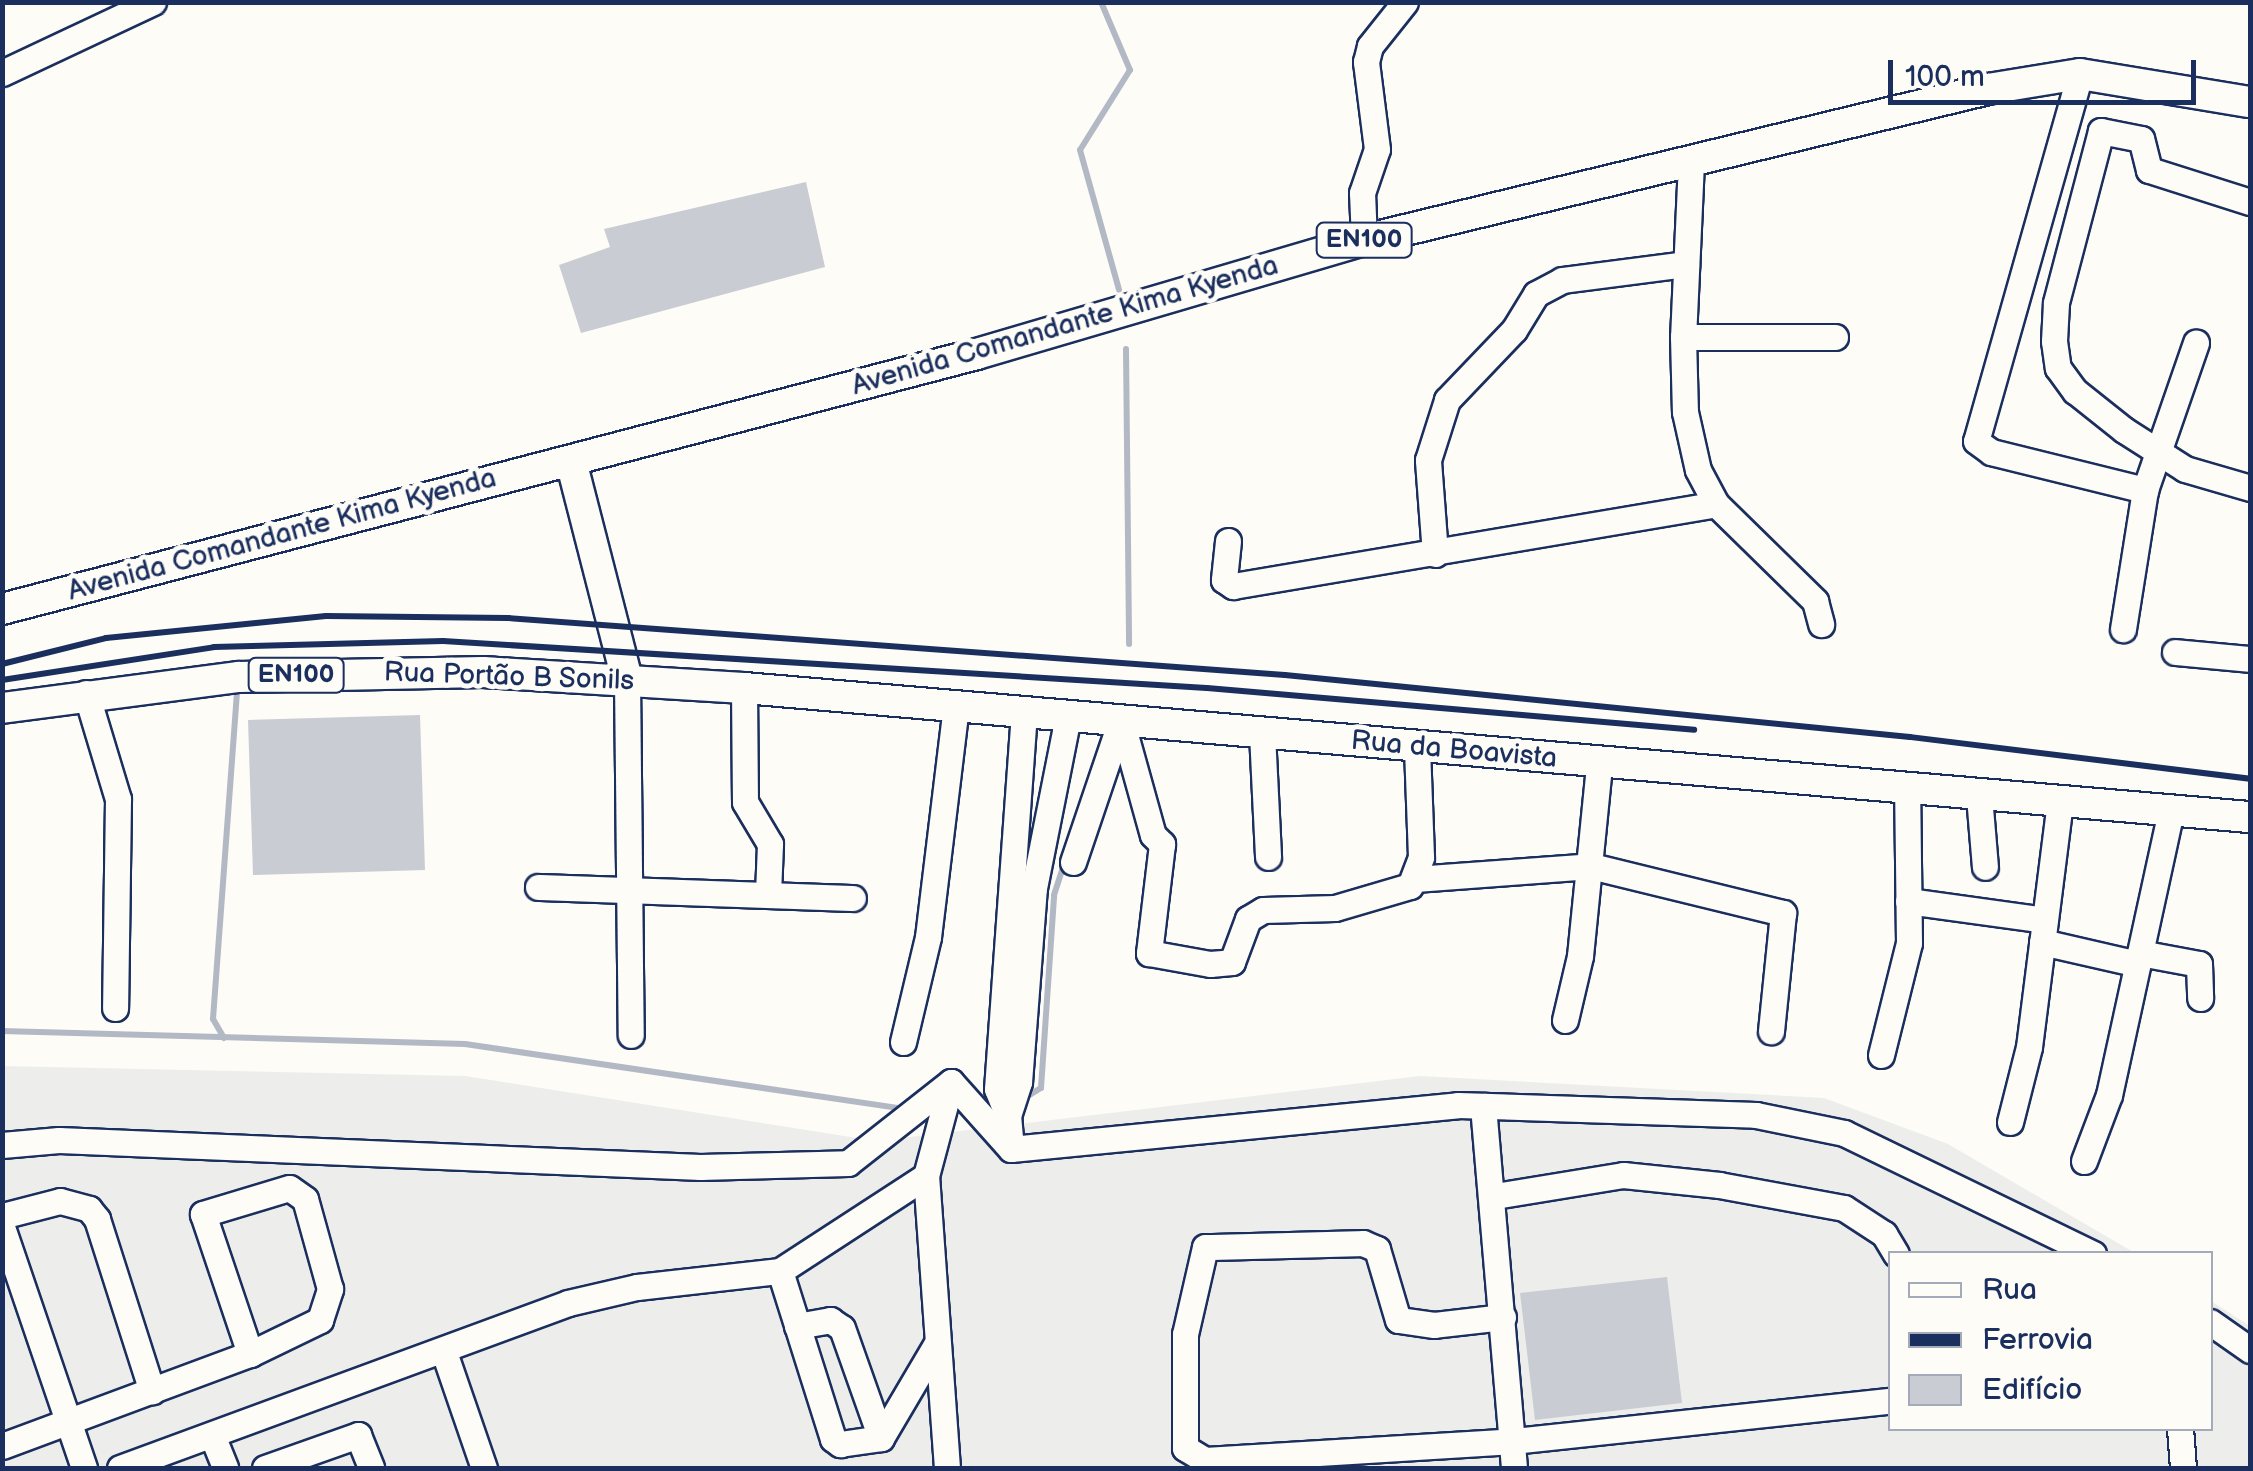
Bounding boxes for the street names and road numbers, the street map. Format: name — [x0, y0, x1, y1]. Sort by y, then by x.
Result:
road number: EN100 — [1314, 220, 1414, 260]
street label: Avenida Comandante Kima Kyenda — [848, 249, 1282, 403]
street label: Avenida Comandante Kima Kyenda — [64, 462, 500, 608]
road number: EN100 — [246, 655, 346, 695]
street label: Rua Portão B Sonils — [383, 656, 635, 698]
street label: Rua da Boavista — [1350, 724, 1558, 776]

